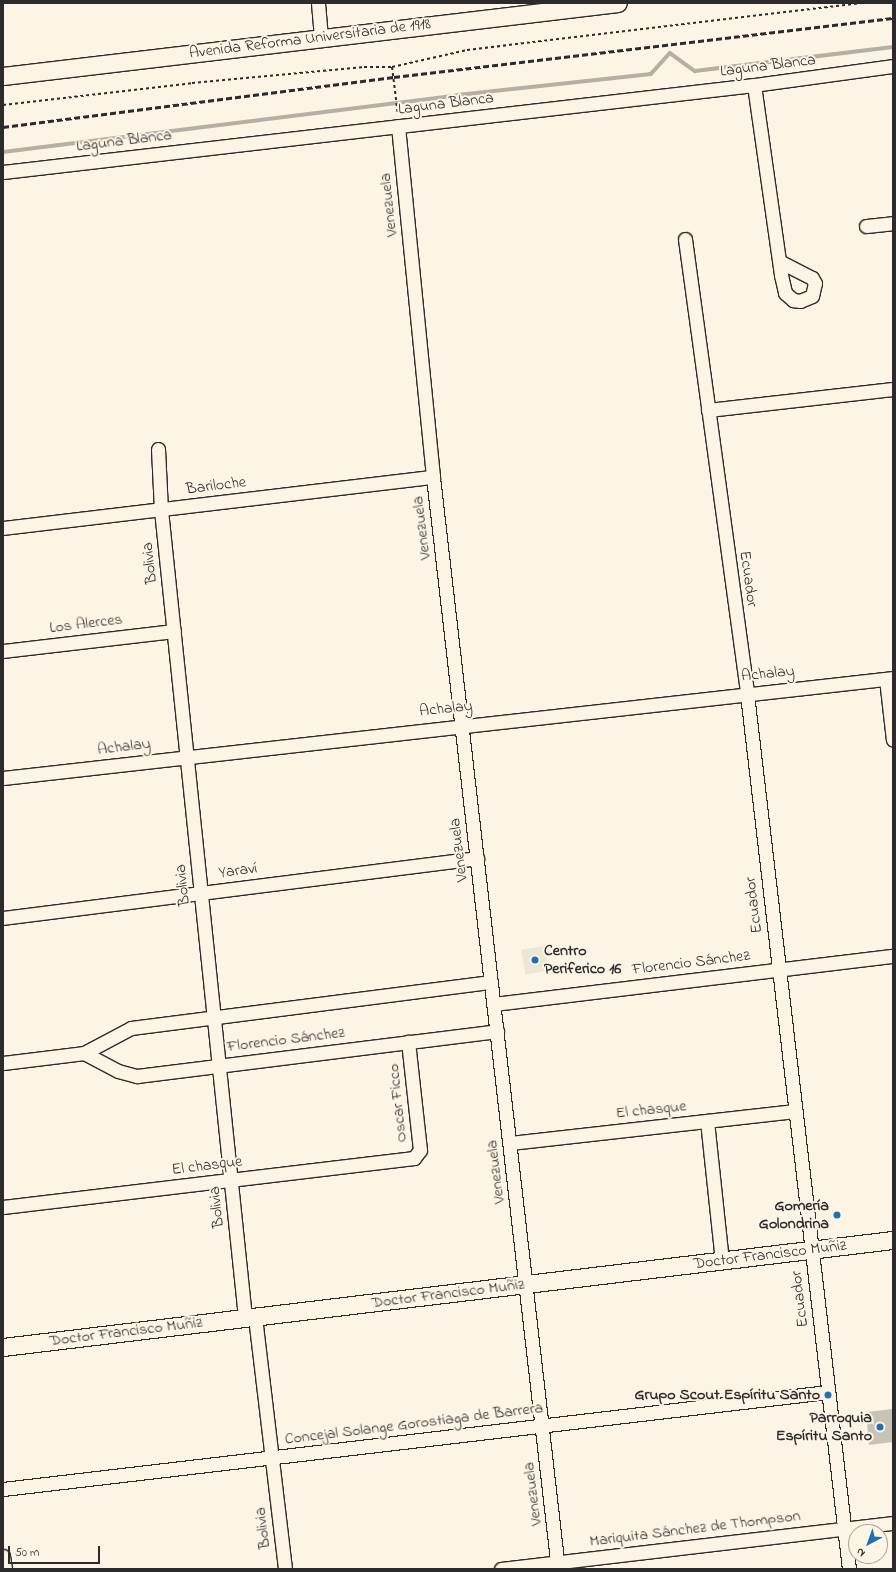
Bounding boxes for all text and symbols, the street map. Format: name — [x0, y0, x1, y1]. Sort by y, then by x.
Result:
street label: Avenida Reforma Universitaria de 1918 — [188, 15, 432, 63]
street label: Laguna Blanca — [719, 51, 817, 81]
street label: Laguna Blanca — [397, 89, 495, 119]
street label: Laguna Blanca — [75, 126, 173, 156]
street label: Venezuela — [376, 172, 402, 238]
street label: Bariloche — [185, 473, 247, 499]
street label: Venezuela — [409, 495, 435, 561]
street label: Bolivia — [138, 541, 162, 585]
street label: Ecuador — [735, 550, 761, 608]
street label: Los Alerces — [48, 610, 124, 638]
street label: Achalay — [740, 662, 796, 686]
street label: Achalay — [418, 697, 474, 721]
street label: Achalay — [96, 734, 152, 760]
street label: Venezuela — [446, 817, 472, 883]
street label: Yaraví — [218, 859, 258, 883]
street label: Bolivia — [171, 863, 195, 907]
street label: Ecuador — [741, 876, 767, 934]
place label: Centro Periferico 16 — [544, 941, 621, 979]
street label: Florencio Sánchez — [631, 946, 751, 980]
marker: Centro Periferico 16 — [529, 954, 541, 966]
street label: Florencio Sánchez — [226, 1023, 346, 1057]
street label: Oscar Ficco — [384, 1063, 412, 1143]
street label: El chasque — [615, 1097, 687, 1123]
street label: Venezuela — [483, 1139, 509, 1205]
street label: El chasque — [171, 1152, 243, 1180]
street label: Bolivia — [205, 1185, 229, 1229]
place label: Gomería Golondrina — [759, 1196, 829, 1234]
marker: Gomería Golondrina — [832, 1210, 842, 1220]
street label: Doctor Francisco Muñiz — [692, 1236, 848, 1274]
street label: Ecuador — [787, 1270, 813, 1328]
street label: Doctor Francisco Muñiz — [370, 1275, 526, 1313]
street label: Doctor Francisco Muñiz — [48, 1313, 204, 1351]
place label: Grupo Scout Espíritu Santo — [634, 1385, 820, 1405]
marker: Grupo Scout Espíritu Santo — [823, 1390, 833, 1400]
street label: Concejal Solange Gorostiaga de Barrera — [284, 1399, 544, 1449]
place label: Parroquia Espíritu Santo — [776, 1408, 872, 1446]
marker: Parroquia Espíritu Santo — [875, 1422, 885, 1432]
street label: Venezuela — [520, 1461, 546, 1527]
street label: Bolivia — [251, 1506, 275, 1550]
street label: Mariquita Sánchez de Thompson — [588, 1507, 802, 1551]
north arrow — [848, 1524, 888, 1564]
scale bar — [10, 1538, 102, 1564]
text: 50 m — [15, 1544, 39, 1562]
text: N — [853, 1544, 869, 1561]

